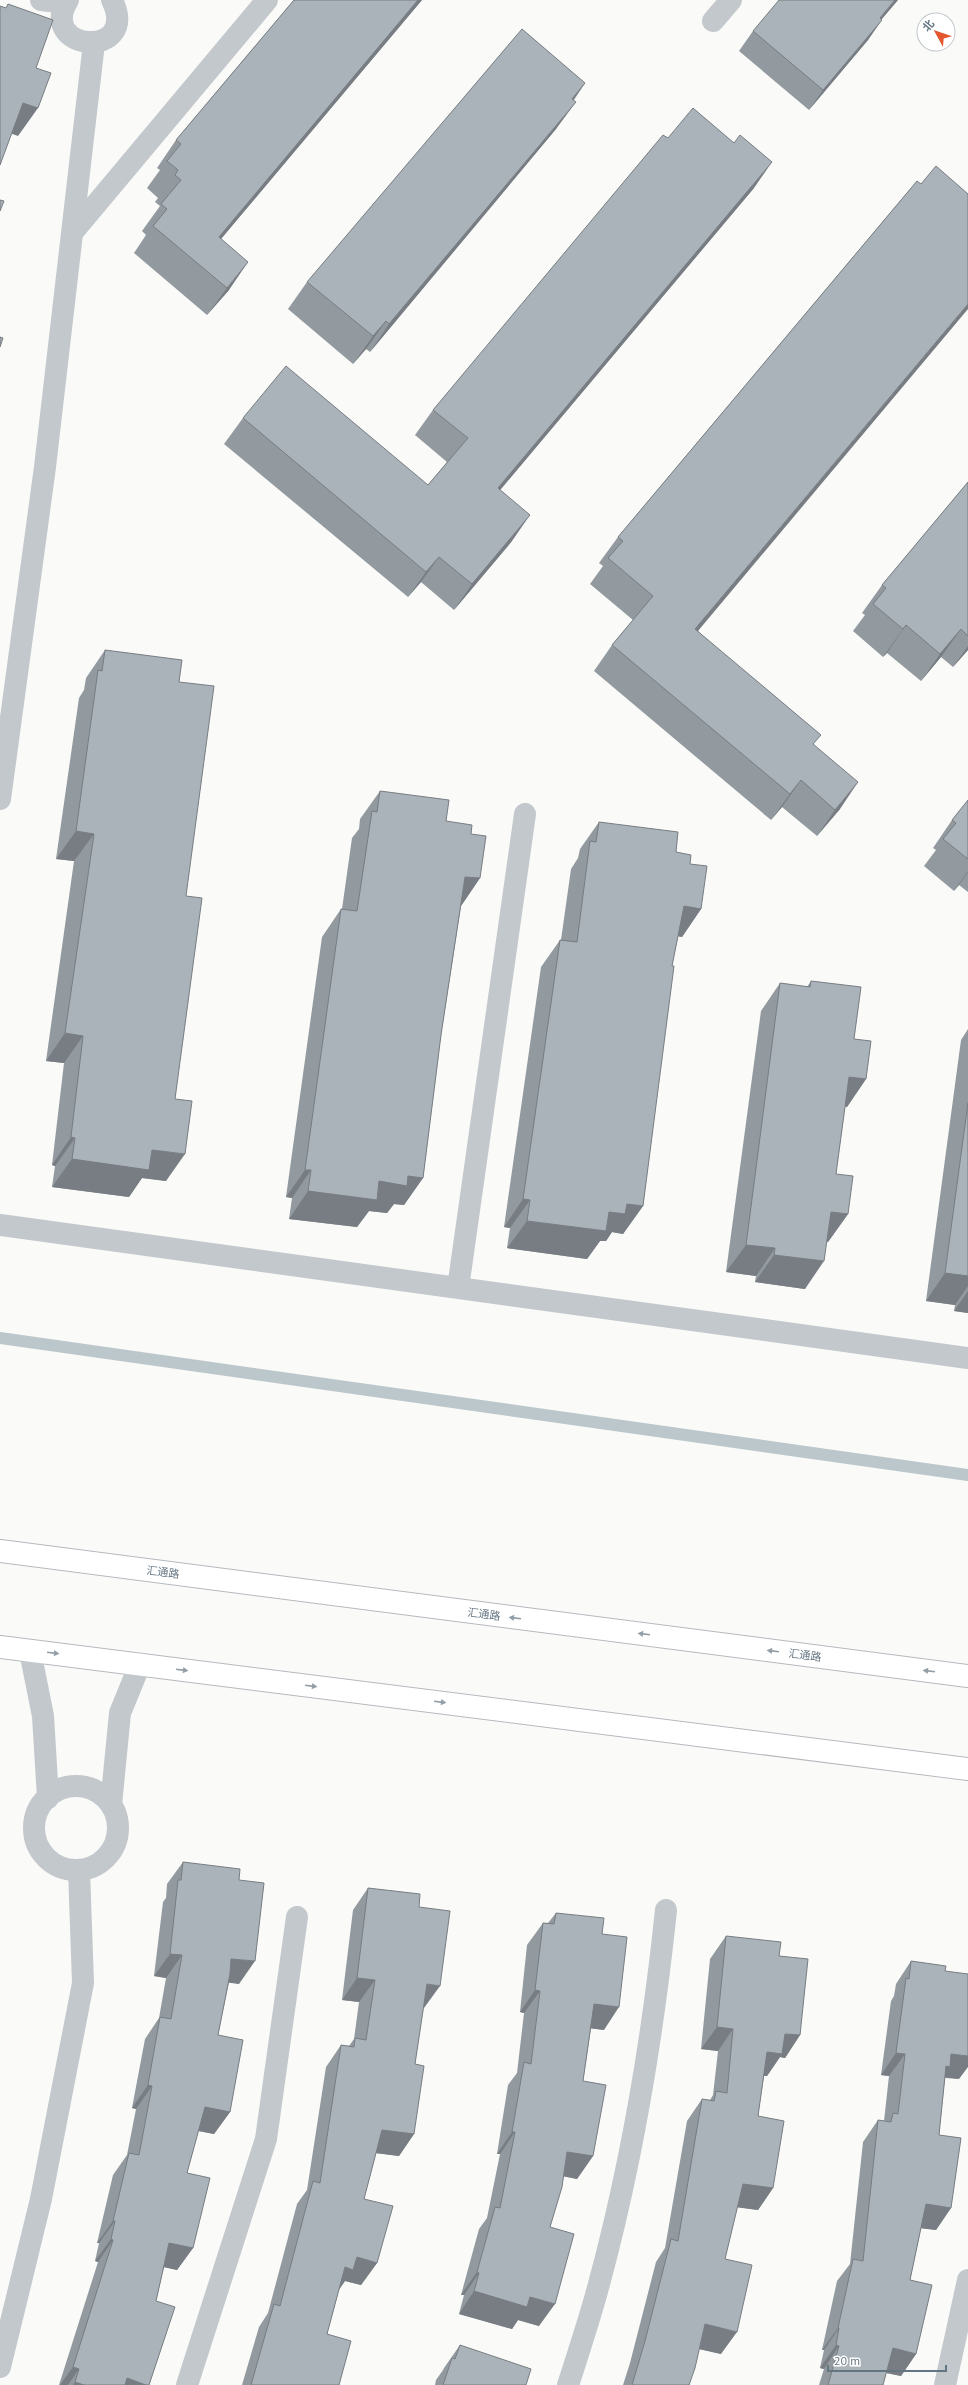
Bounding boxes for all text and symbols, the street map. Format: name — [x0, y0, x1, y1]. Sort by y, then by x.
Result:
north arrow — [916, 12, 956, 52]
text: 北 — [919, 17, 937, 34]
street label: 汇通路 — [146, 1563, 180, 1581]
street label: 汇通路 — [467, 1605, 501, 1623]
one-way arrow — [509, 1615, 521, 1621]
one-way arrow — [638, 1631, 650, 1637]
street label: 汇通路 — [788, 1646, 822, 1664]
one-way arrow — [767, 1648, 779, 1654]
one-way arrow — [47, 1650, 59, 1657]
one-way arrow — [176, 1666, 188, 1673]
one-way arrow — [923, 1668, 935, 1674]
one-way arrow — [304, 1683, 317, 1689]
one-way arrow — [433, 1699, 446, 1705]
scale bar — [828, 2347, 946, 2373]
text: 20 m — [834, 2353, 860, 2368]

